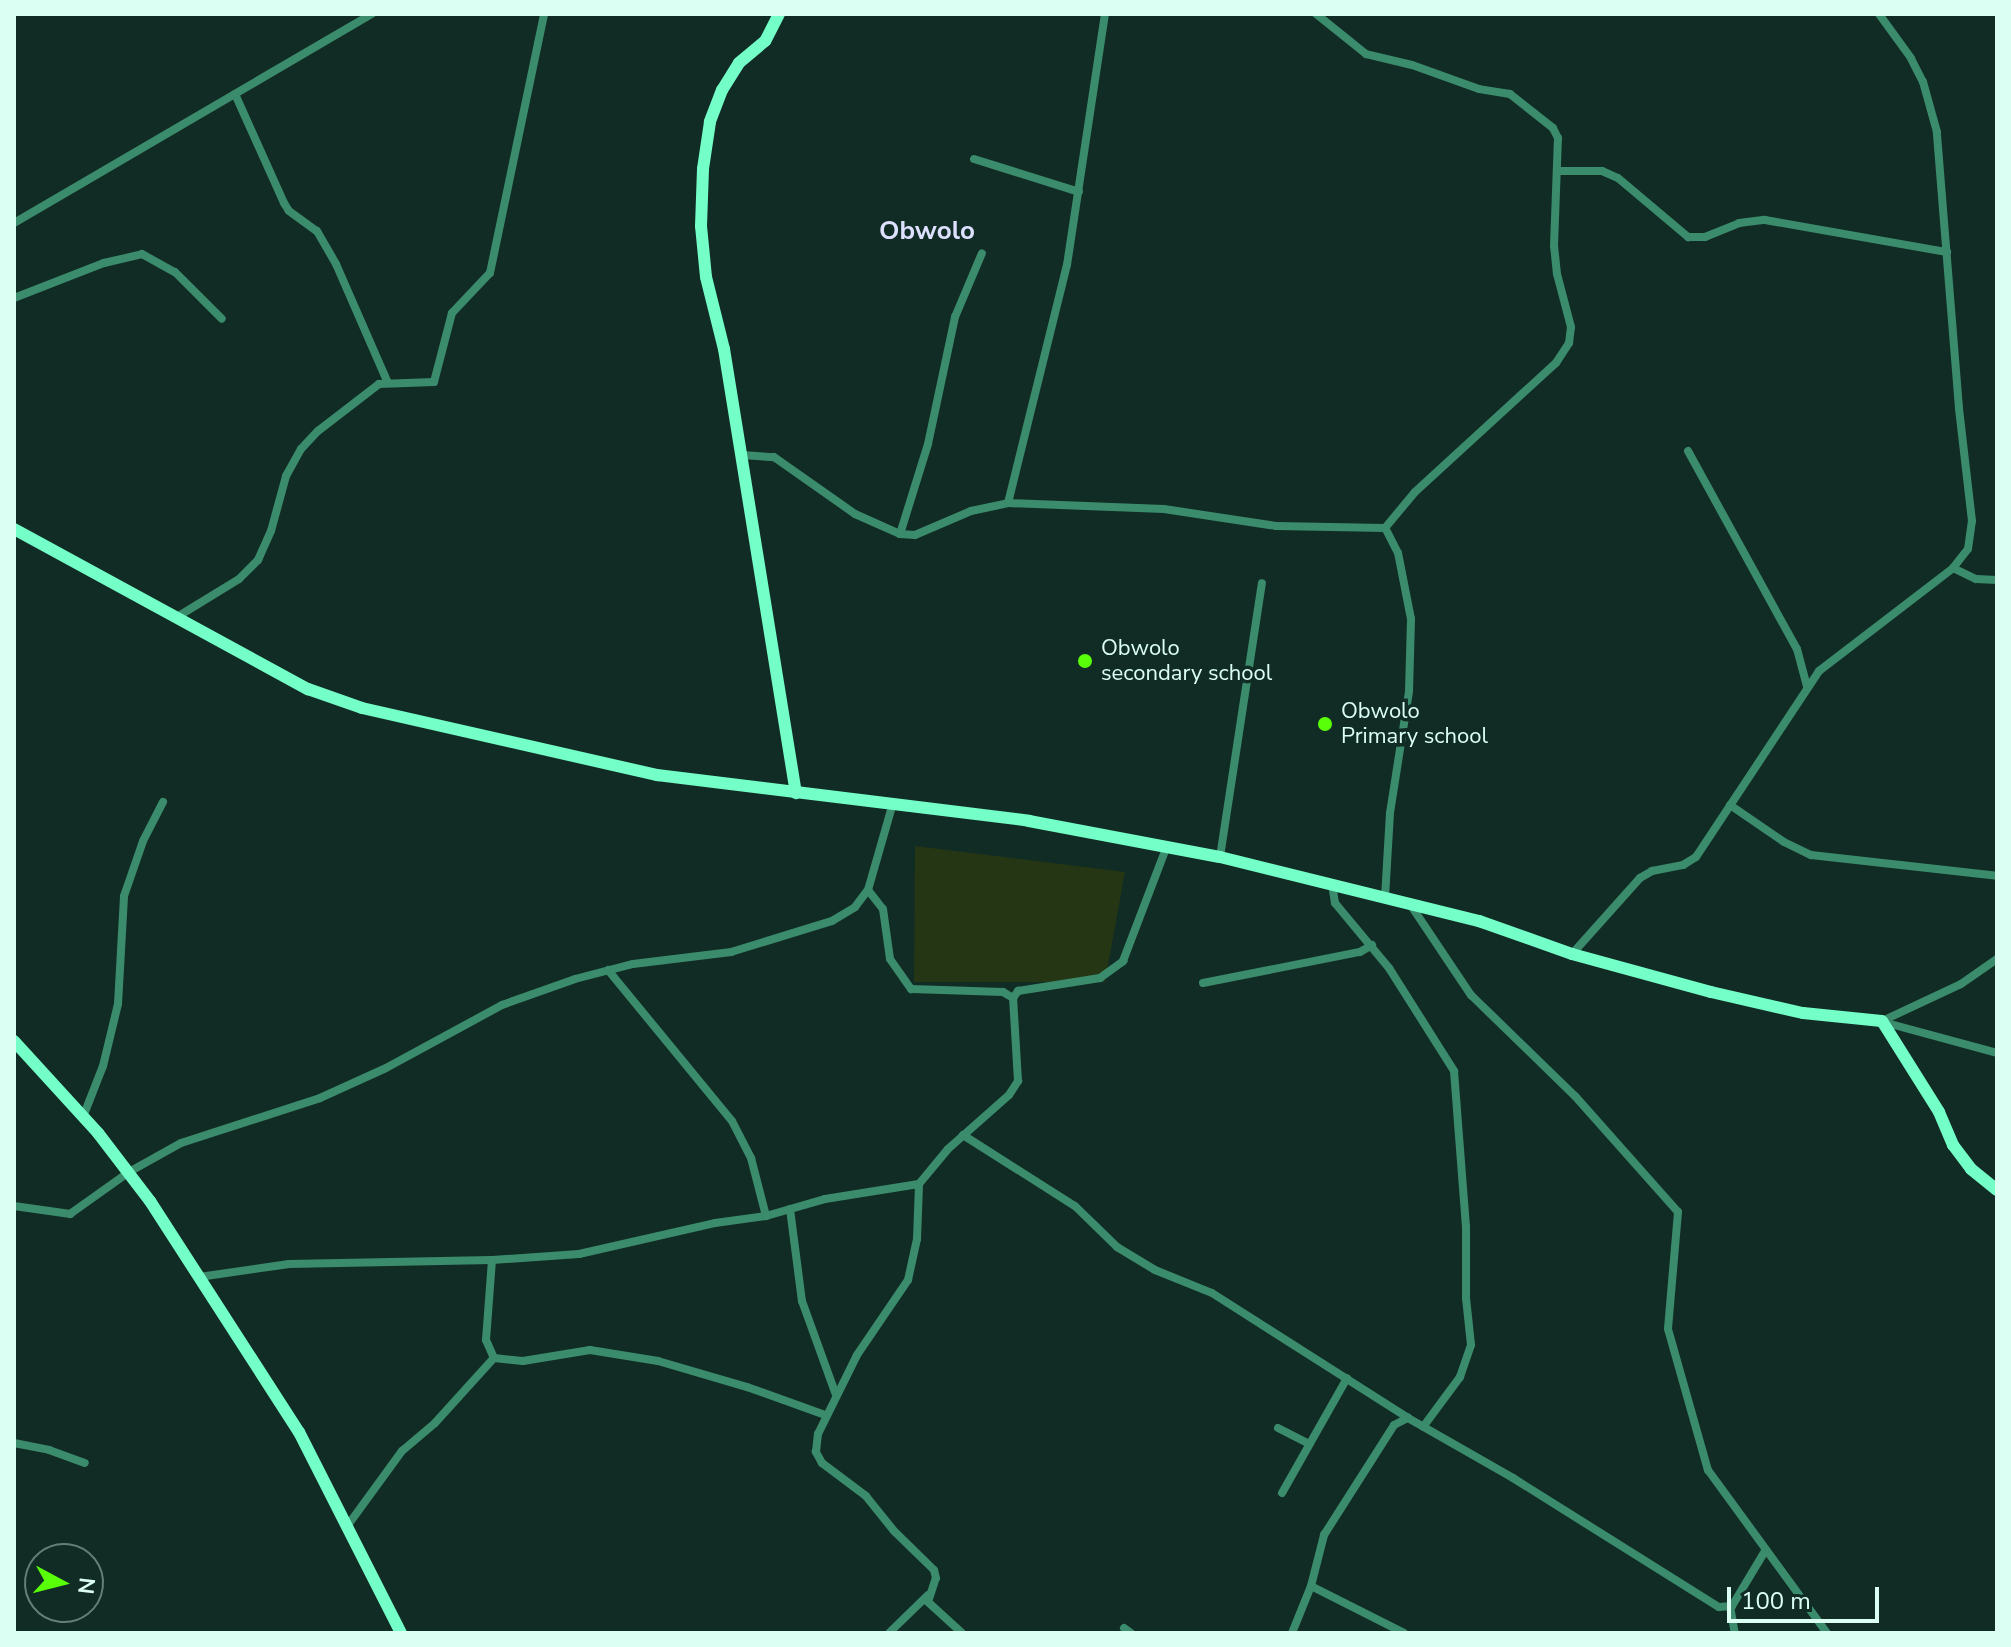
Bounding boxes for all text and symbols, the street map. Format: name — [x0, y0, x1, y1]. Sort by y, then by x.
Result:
district label: Obwolo — [879, 215, 975, 247]
place label: Obwolo secondary school — [1101, 635, 1272, 686]
marker: Obwolo secondary school — [1076, 652, 1094, 670]
place label: Obwolo Primary school — [1341, 698, 1488, 750]
marker: Obwolo Primary school — [1316, 715, 1334, 733]
north arrow — [24, 1543, 104, 1623]
scale bar — [1731, 1571, 1883, 1621]
text: N — [70, 1576, 102, 1596]
text: 100 m — [1741, 1585, 1811, 1617]

